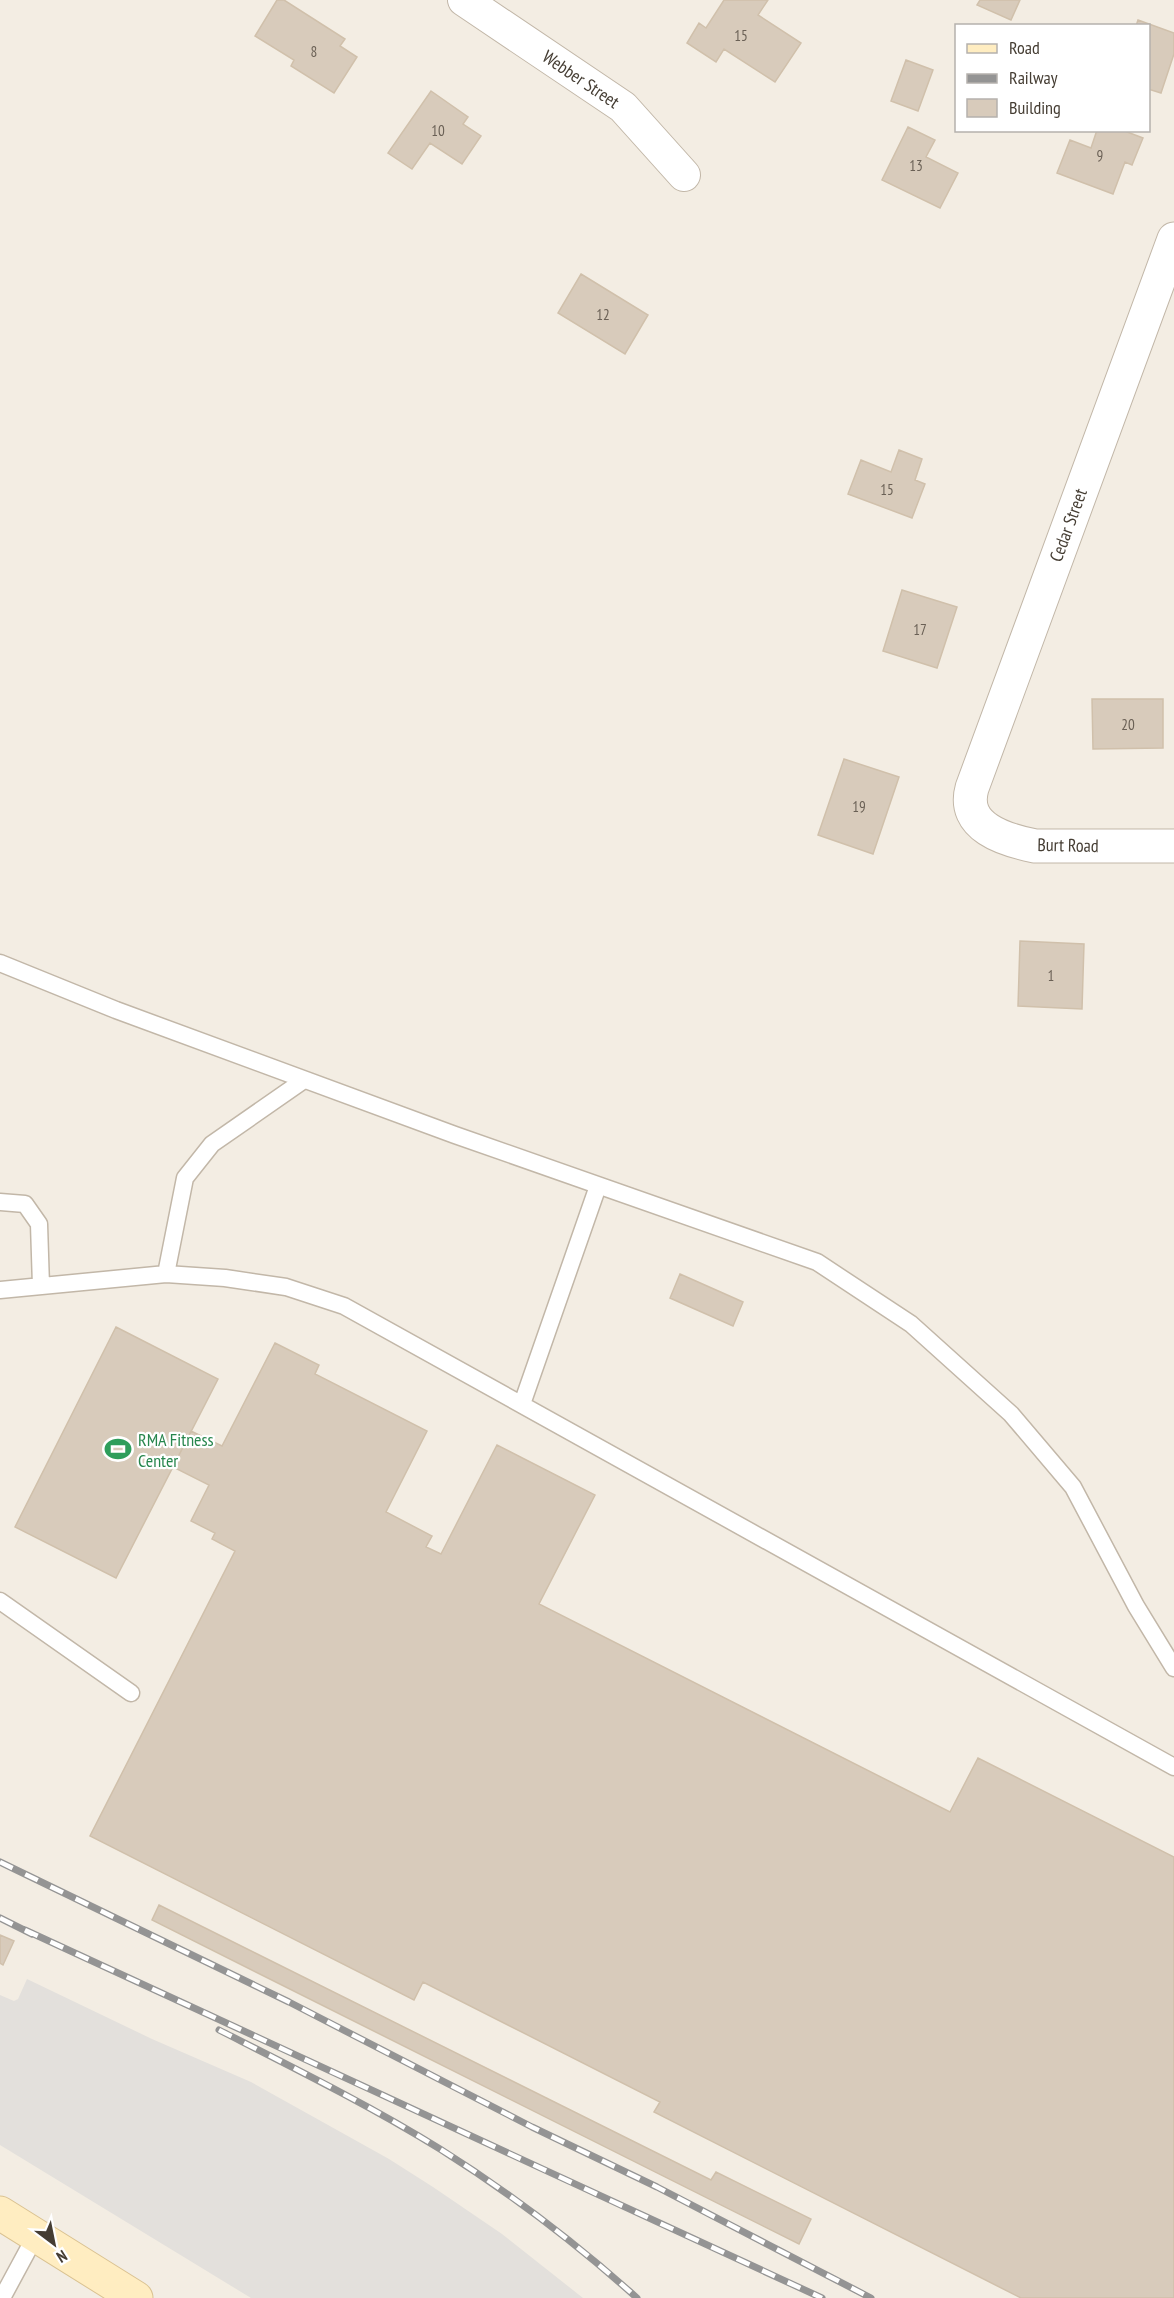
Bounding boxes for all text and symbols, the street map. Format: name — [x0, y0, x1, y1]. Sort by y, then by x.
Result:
legend — [955, 24, 1150, 132]
house number: 15 — [734, 26, 748, 45]
text: Road — [1009, 36, 1040, 59]
house number: 8 — [311, 42, 317, 61]
street label: Webber Street — [538, 45, 624, 113]
text: Railway — [1009, 66, 1058, 89]
text: Building — [1009, 96, 1061, 119]
house number: 10 — [431, 121, 445, 140]
house number: 9 — [1097, 146, 1103, 165]
house number: 13 — [909, 156, 923, 175]
house number: 12 — [596, 305, 610, 324]
house number: 15 — [880, 480, 894, 499]
street label: Cedar Street — [1044, 485, 1092, 565]
house number: 17 — [913, 620, 927, 639]
house number: 20 — [1121, 715, 1135, 734]
house number: 19 — [852, 797, 866, 816]
street label: Burt Road — [1037, 833, 1099, 857]
house number: 1 — [1048, 966, 1054, 985]
place label: RMA Fitness Center — [138, 1428, 214, 1472]
sports icon: RMA Fitness Center — [103, 1434, 133, 1464]
north arrow — [24, 2214, 84, 2274]
text: N — [53, 2246, 71, 2267]

